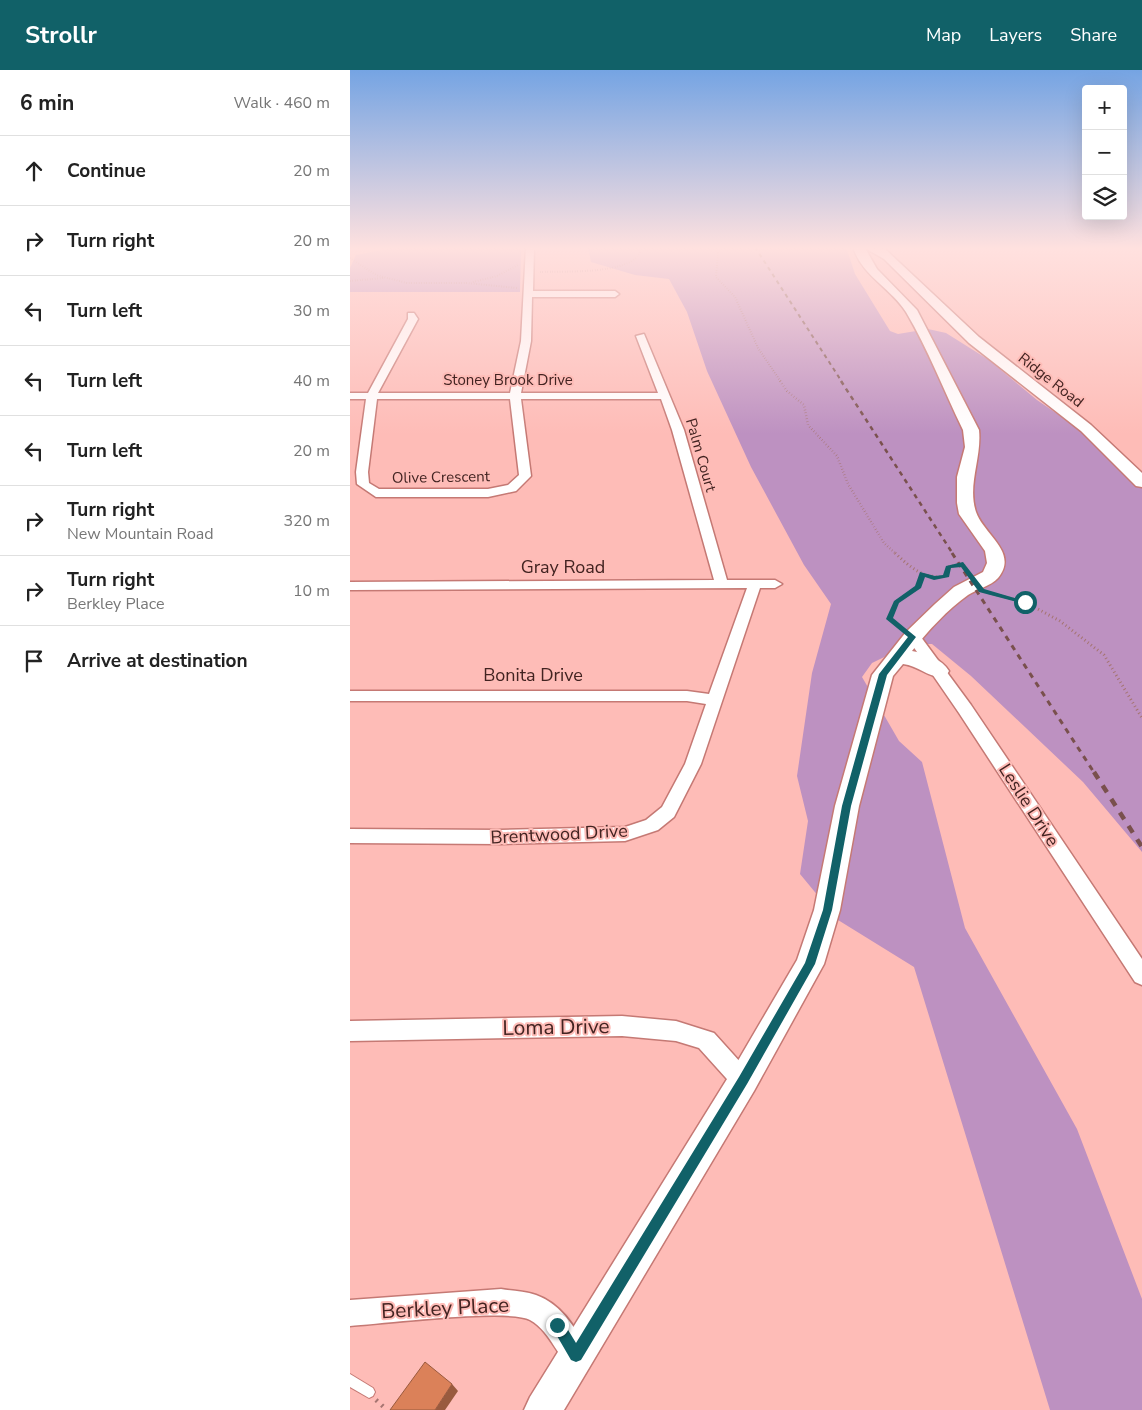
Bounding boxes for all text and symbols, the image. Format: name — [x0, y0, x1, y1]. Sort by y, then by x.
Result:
text: Strollr — [25, 19, 97, 51]
text: Map — [926, 23, 961, 47]
text: Layers — [989, 23, 1042, 47]
text: Share — [1070, 23, 1117, 47]
map controls — [1082, 85, 1127, 220]
button: + — [1082, 85, 1127, 130]
text: 6 min — [20, 89, 74, 117]
text: Walk · 460 m — [234, 92, 330, 114]
button: − — [1082, 130, 1127, 175]
icon: ahead — [20, 157, 48, 185]
text: Continue — [67, 158, 146, 184]
text: 20 m — [293, 160, 330, 182]
button: layers — [1082, 175, 1127, 220]
icon: right — [20, 227, 48, 255]
text: Turn right — [67, 228, 154, 254]
text: 20 m — [293, 230, 330, 252]
icon: left — [20, 297, 48, 325]
text: Turn left — [67, 298, 142, 324]
text: 30 m — [293, 300, 330, 322]
street label: Ridge Road — [1014, 348, 1088, 412]
icon: left — [20, 367, 48, 395]
text: Turn left — [67, 368, 142, 394]
text: 40 m — [293, 370, 330, 392]
street label: Stoney Brook Drive — [443, 370, 573, 390]
street label: Palm Court — [681, 416, 721, 495]
icon: left — [20, 437, 48, 465]
text: Turn left — [67, 438, 142, 464]
text: 20 m — [293, 440, 330, 462]
street label: Olive Crescent — [392, 466, 491, 488]
text: Turn right — [67, 497, 154, 523]
icon: right — [20, 507, 48, 535]
text: 320 m — [283, 510, 330, 532]
text: New Mountain Road — [67, 523, 214, 545]
street label: Gray Road — [521, 555, 605, 579]
text: Turn right — [67, 567, 154, 593]
icon: right — [20, 577, 48, 605]
text: 10 m — [293, 580, 330, 602]
route start — [1014, 591, 1037, 614]
text: Berkley Place — [67, 593, 165, 615]
icon: arrive — [20, 647, 48, 675]
text: Arrive at destination — [67, 648, 248, 674]
street label: Bonita Drive — [483, 663, 583, 687]
street label: Leslie Drive — [993, 759, 1065, 851]
street label: Brentwood Drive — [490, 818, 628, 850]
street label: Loma Drive — [502, 1012, 610, 1042]
street label: Berkley Place — [380, 1291, 510, 1325]
route end — [546, 1314, 569, 1337]

